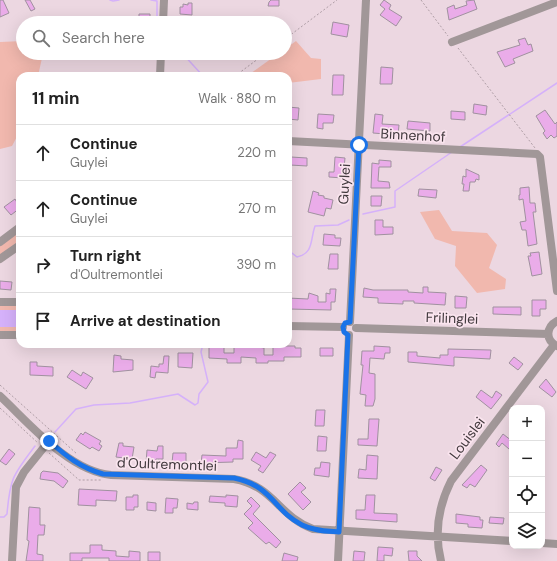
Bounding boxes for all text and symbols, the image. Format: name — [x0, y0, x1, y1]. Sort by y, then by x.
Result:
search box — [16, 16, 292, 60]
icon: search — [30, 27, 52, 49]
text: Search here — [62, 28, 145, 48]
text: 11 min — [32, 87, 80, 109]
text: Walk · 880 m — [198, 90, 276, 107]
street label: Binnenhof — [380, 124, 446, 146]
text: Continue — [70, 134, 138, 154]
route start — [350, 136, 368, 154]
icon: ahead — [32, 142, 54, 164]
text: 220 m — [237, 144, 276, 161]
text: Guylei — [70, 154, 108, 171]
street label: Guylei — [334, 163, 354, 205]
text: Continue — [70, 190, 138, 210]
icon: ahead — [32, 198, 54, 220]
text: 270 m — [238, 200, 276, 217]
text: Guylei — [70, 210, 108, 227]
text: Turn right — [70, 246, 141, 266]
icon: right — [32, 254, 54, 276]
text: 390 m — [237, 256, 276, 273]
text: d'Oultremontlei — [70, 266, 163, 283]
street label: Frilinglei — [425, 308, 479, 328]
icon: arrive — [32, 310, 54, 332]
text: Arrive at destination — [70, 311, 221, 331]
map controls — [509, 405, 545, 549]
button: + — [509, 405, 545, 441]
street label: Louislei — [445, 413, 489, 463]
route end — [40, 432, 58, 450]
button: − — [509, 441, 545, 477]
street label: d'Oultremontlei — [117, 453, 217, 475]
button: locate — [509, 477, 545, 513]
button: layers — [509, 513, 545, 549]

